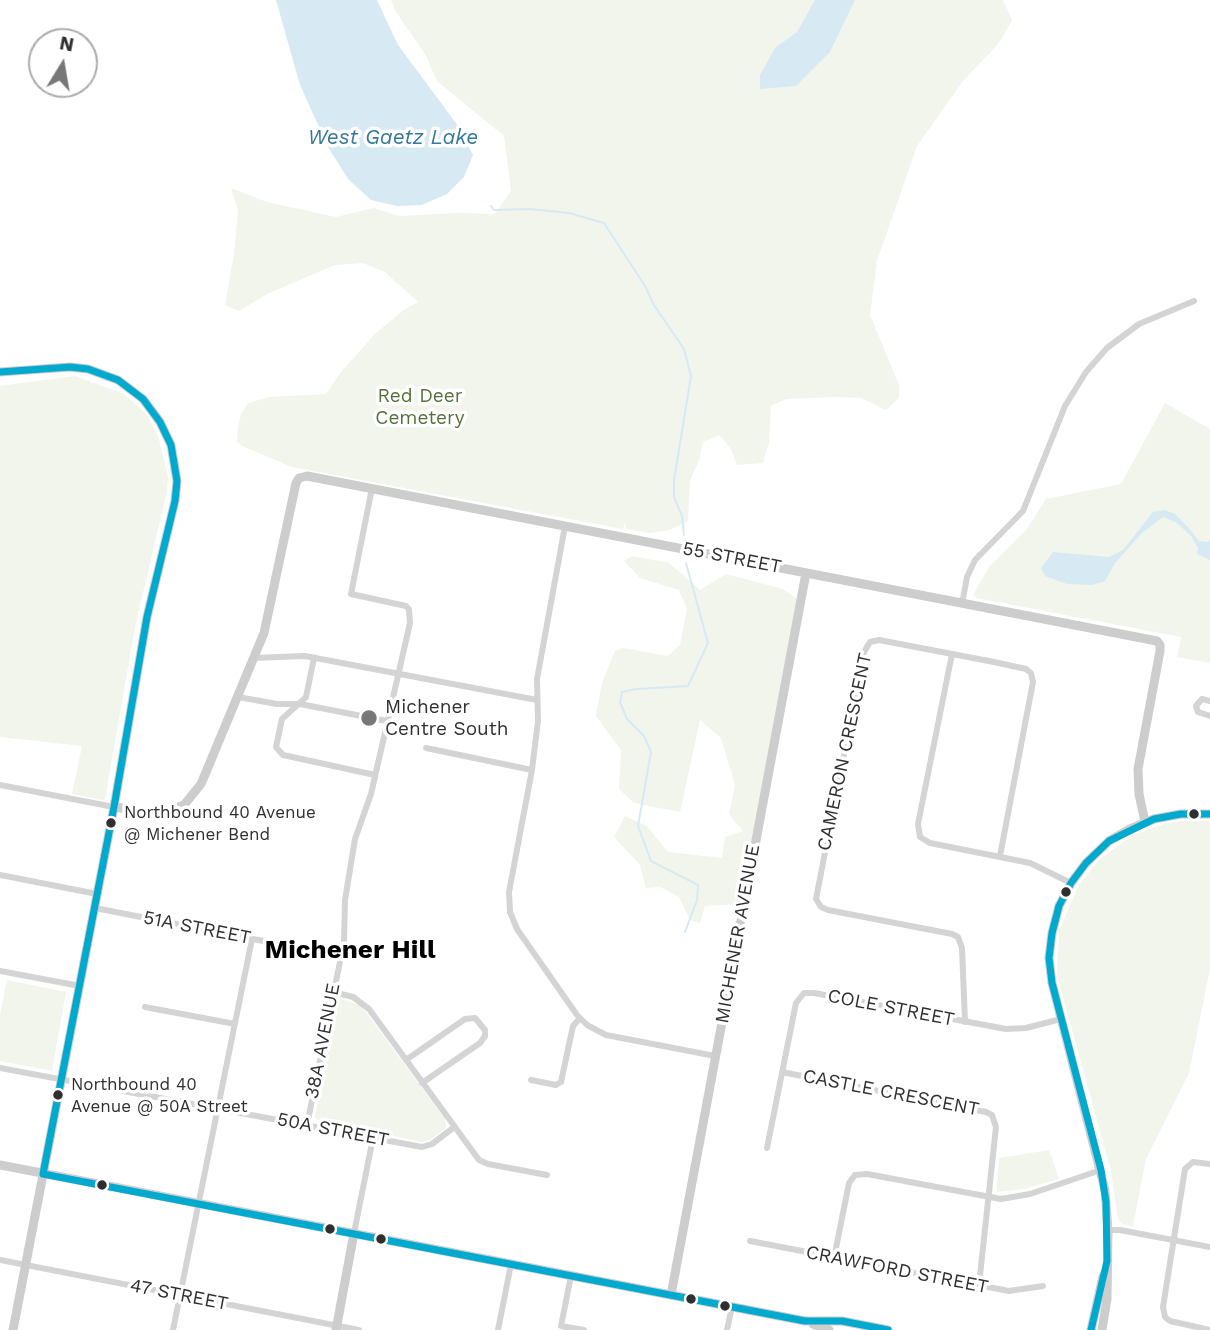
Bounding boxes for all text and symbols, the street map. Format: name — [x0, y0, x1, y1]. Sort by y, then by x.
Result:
north arrow — [28, 28, 98, 98]
text: N — [58, 31, 76, 56]
water label: West Gaetz Lake — [308, 125, 478, 151]
park label: Red Deer Cemetery — [375, 385, 465, 429]
street label: 55 STREET — [681, 537, 783, 579]
street label: CAMERON CRESCENT — [813, 651, 877, 853]
place label: Michener Centre South — [385, 696, 508, 740]
marker: Michener Centre South — [359, 708, 379, 728]
place label: Northbound 40 Avenue @ Michener Bend — [124, 803, 316, 843]
unlabelled marker — [1187, 807, 1201, 821]
marker: Northbound 40 Avenue @ Michener Bend — [104, 816, 118, 830]
street label: MICHENER AVENUE — [711, 843, 765, 1025]
unlabelled marker — [1059, 885, 1073, 899]
street label: 51A STREET — [141, 906, 253, 950]
district label: Michener Hill — [265, 934, 435, 966]
street label: 38A AVENUE — [301, 981, 345, 1101]
street label: COLE STREET — [826, 985, 956, 1031]
street label: CASTLE CRESCENT — [801, 1065, 981, 1121]
place label: Northbound 40 Avenue @ 50A Street — [71, 1075, 248, 1115]
marker: Northbound 40 Avenue @ 50A Street — [51, 1088, 65, 1102]
street label: 50A STREET — [275, 1108, 391, 1152]
unlabelled marker — [95, 1178, 109, 1192]
unlabelled marker — [323, 1222, 337, 1236]
unlabelled marker — [374, 1232, 388, 1246]
street label: CRAWFORD STREET — [804, 1241, 990, 1299]
street label: 47 STREET — [128, 1274, 230, 1316]
unlabelled marker — [684, 1292, 698, 1306]
unlabelled marker — [718, 1299, 732, 1313]

